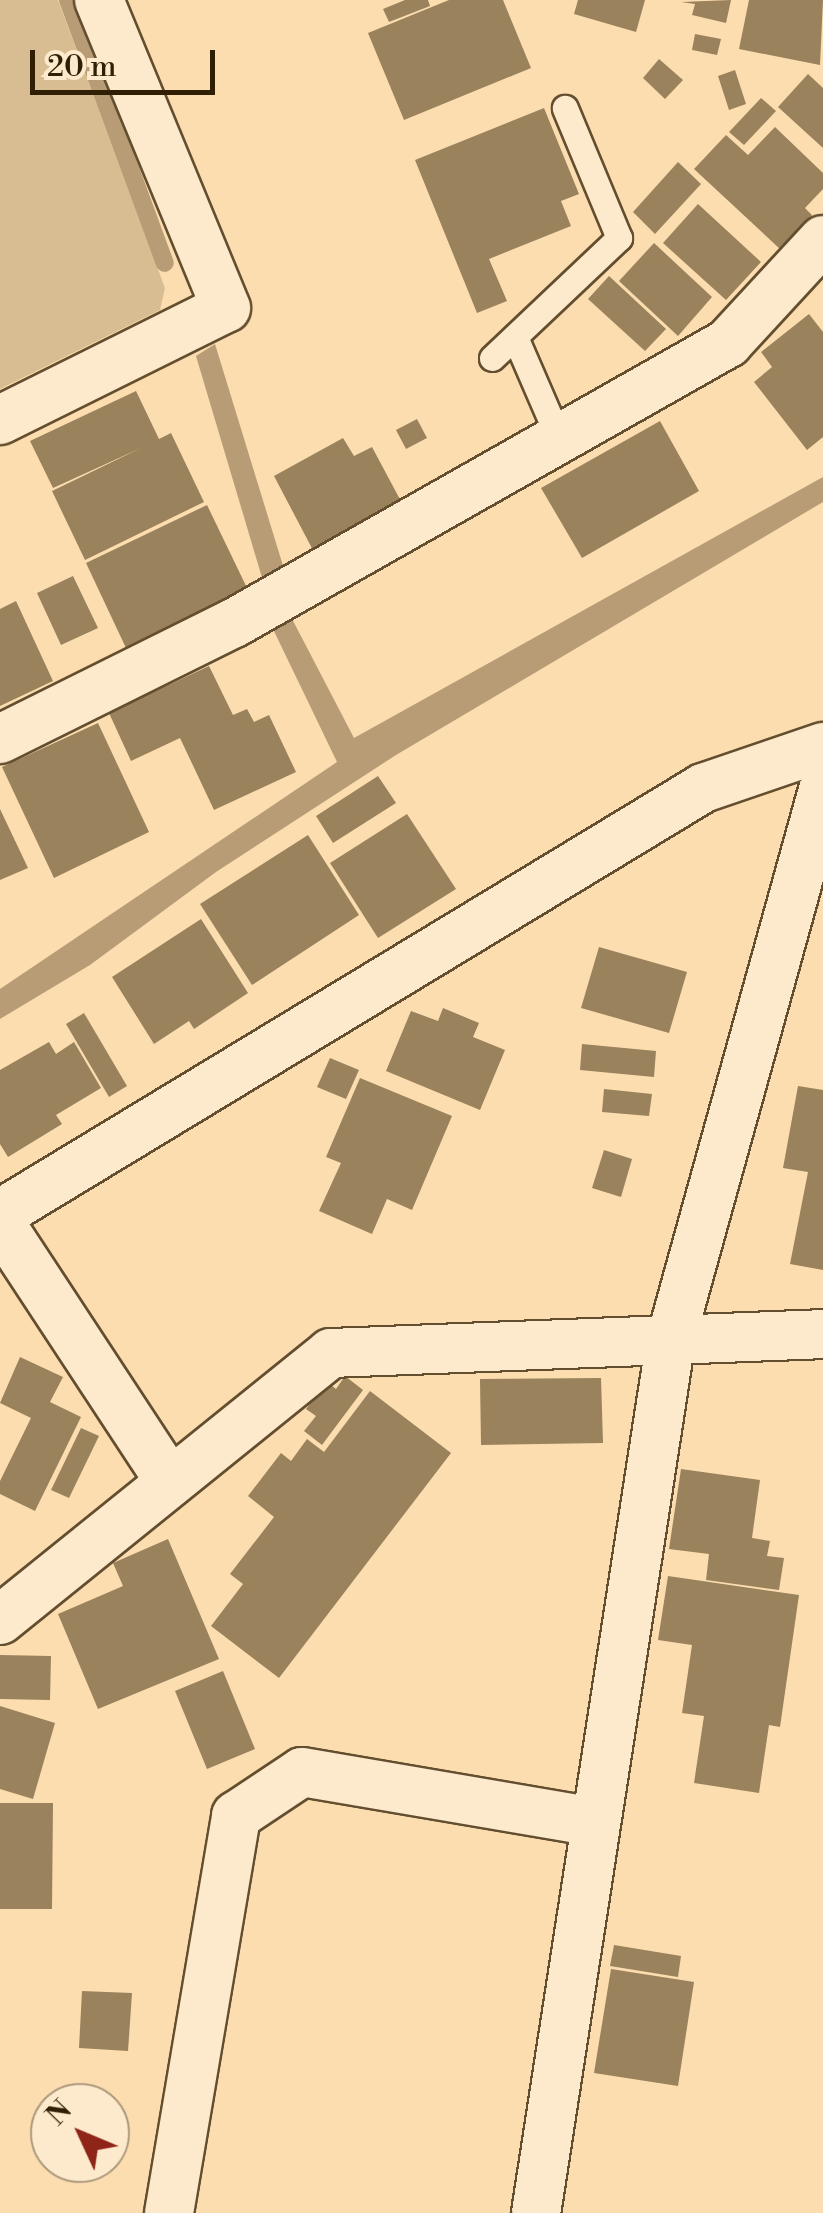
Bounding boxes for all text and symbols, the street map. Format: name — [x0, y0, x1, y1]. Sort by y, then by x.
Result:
scale bar — [35, 30, 220, 92]
text: 20 m — [47, 48, 116, 86]
north arrow — [30, 2083, 130, 2183]
text: N — [39, 2093, 80, 2133]

